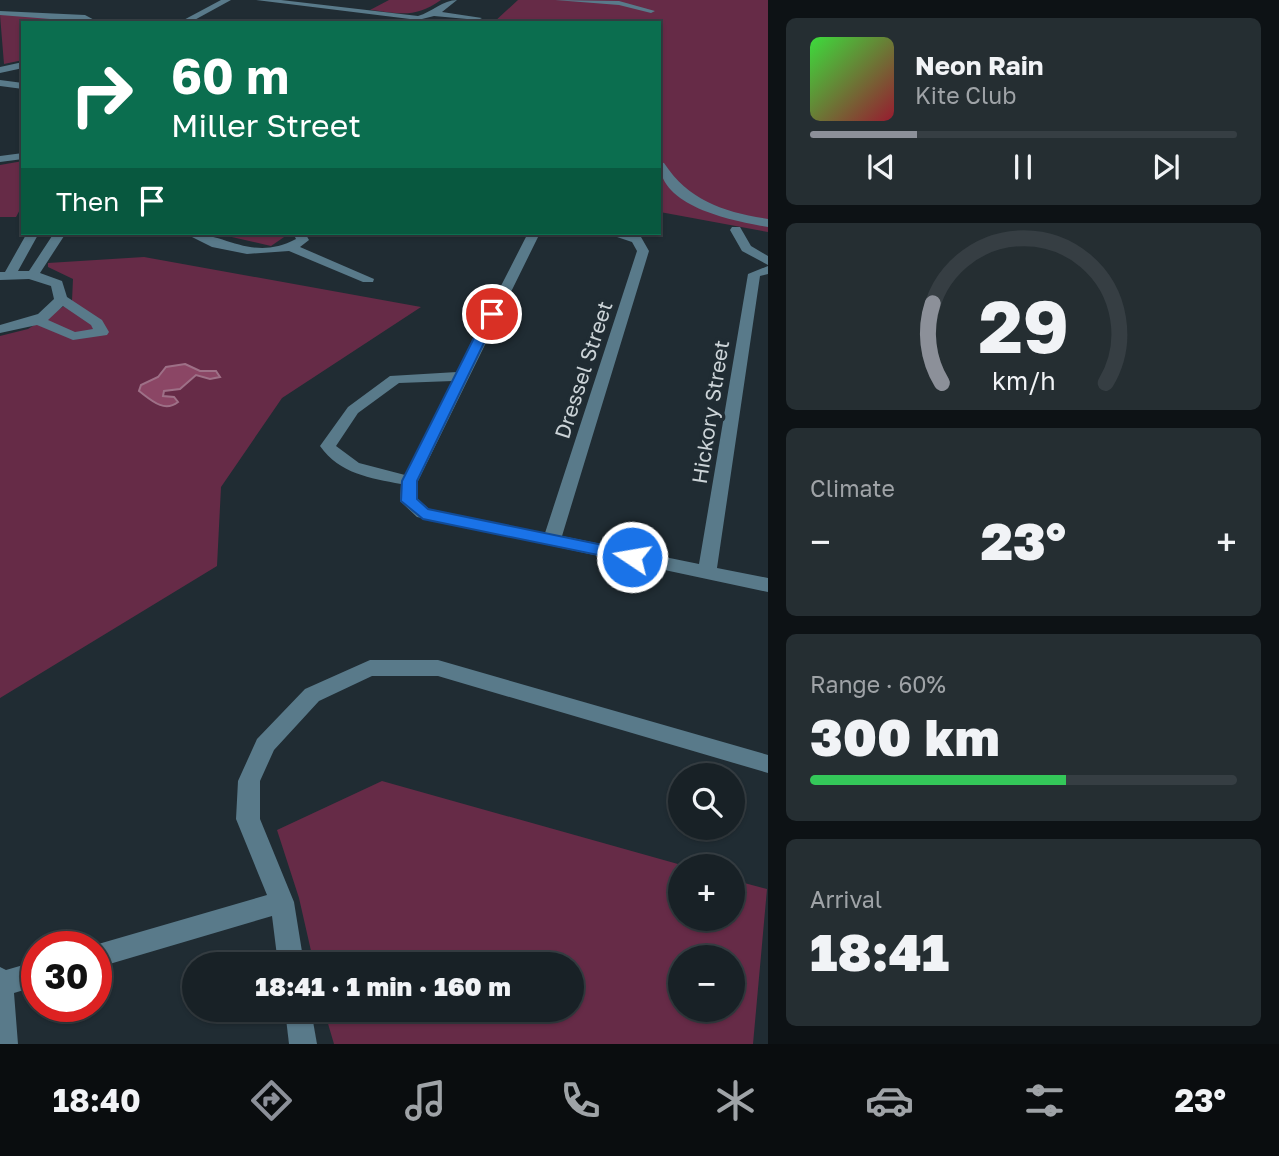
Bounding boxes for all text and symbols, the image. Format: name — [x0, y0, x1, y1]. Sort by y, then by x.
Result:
text: 60 m — [171, 46, 289, 105]
icon: right — [56, 49, 147, 140]
text: Neon Rain — [915, 50, 1044, 81]
text: Kite Club — [915, 81, 1016, 109]
text: Miller Street — [171, 106, 361, 144]
icon: previous — [862, 148, 900, 186]
icon: pause — [1004, 148, 1042, 186]
icon: next — [1147, 148, 1185, 186]
icon: arrive — [133, 182, 171, 220]
text: Then — [56, 186, 119, 217]
text: 29 — [978, 282, 1069, 369]
pin — [462, 284, 522, 344]
icon: arrive — [473, 295, 511, 333]
street label: Dressel Street — [549, 297, 618, 442]
street label: Hickory Street — [686, 338, 734, 486]
text: km/h — [992, 365, 1055, 396]
text: Climate — [810, 474, 895, 502]
text: 23° — [981, 509, 1066, 571]
text: − — [810, 519, 831, 564]
text: + — [1216, 519, 1237, 564]
position arrow — [595, 520, 669, 594]
text: Range · 60% — [810, 670, 946, 698]
text: 300 km — [810, 705, 1000, 767]
map controls — [668, 763, 745, 1022]
button: search — [668, 763, 745, 840]
button: + — [668, 854, 745, 931]
text: Arrival — [810, 885, 882, 913]
text: 18:41 — [810, 920, 949, 982]
speed limit sign: 30 — [21, 931, 112, 1022]
button: − — [668, 945, 745, 1022]
text: 18:41 · 1 min · 160 m — [255, 971, 511, 1002]
icon: directions — [247, 1076, 296, 1125]
icon: music — [401, 1076, 450, 1125]
icon: phone — [556, 1076, 605, 1125]
icon: climate — [711, 1076, 760, 1125]
icon: car — [865, 1076, 914, 1125]
icon: filters — [1020, 1076, 1069, 1125]
text: 18:40 — [53, 1081, 141, 1119]
text: 23° — [1175, 1081, 1226, 1119]

